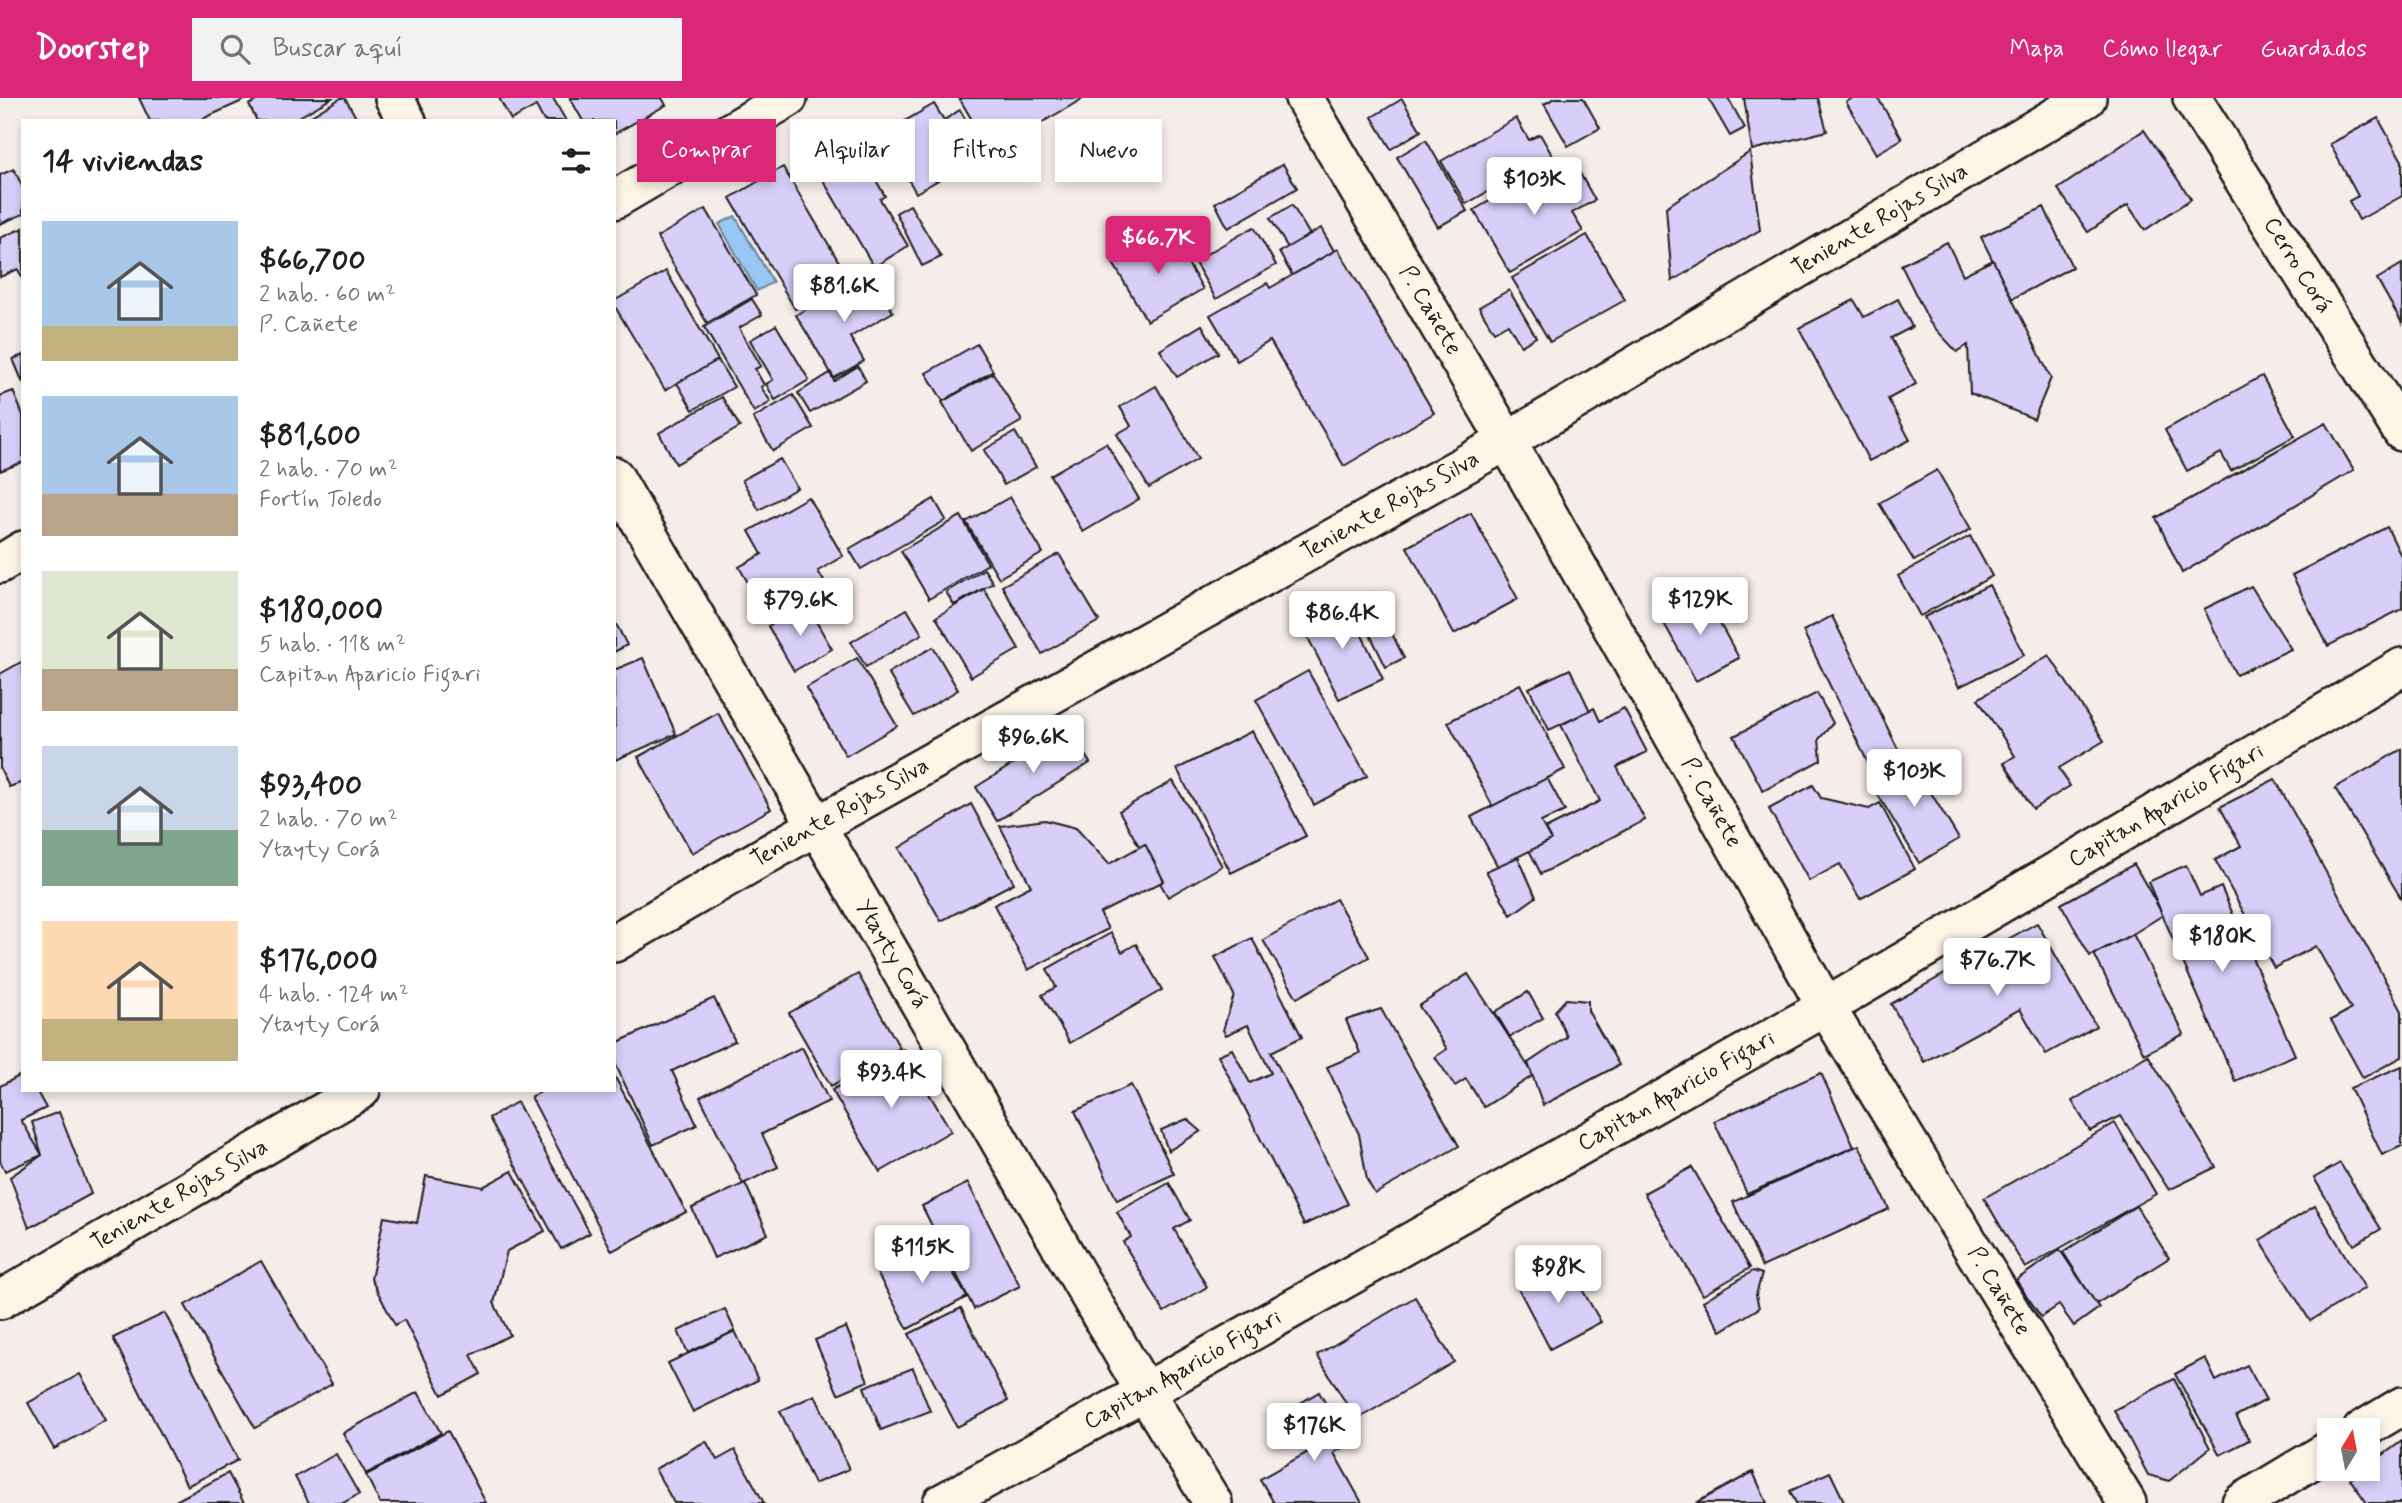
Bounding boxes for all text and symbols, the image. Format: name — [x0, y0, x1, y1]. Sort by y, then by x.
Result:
search box — [192, 18, 682, 81]
text: Doorstep — [35, 27, 150, 71]
icon: search — [216, 30, 254, 68]
text: Buscar aquí — [272, 32, 403, 66]
text: Mapa — [2009, 34, 2064, 65]
text: Cómo llegar — [2102, 34, 2222, 65]
text: Guardados — [2260, 34, 2367, 65]
chip: Comprar — [637, 119, 776, 182]
chip: Alquilar — [790, 119, 915, 182]
chip: Filtros — [929, 119, 1041, 182]
chip: Nuevo — [1055, 119, 1162, 182]
text: 14 viviendas — [42, 142, 203, 181]
icon: filters — [557, 142, 595, 180]
street label: Teniente Rojas Silva — [1786, 156, 1974, 284]
pin: $103K — [1485, 158, 1583, 217]
text: $103K — [1503, 165, 1565, 195]
street label: Cerro Corá — [2256, 212, 2339, 320]
pin: $66.7K — [1101, 216, 1215, 276]
text: $66.7K — [1121, 224, 1195, 254]
text: $66,700 — [259, 241, 366, 280]
icon: home — [98, 249, 182, 333]
street label: P. Cañete — [1392, 260, 1468, 361]
pin: $81.6K — [787, 264, 901, 324]
text: $81.6K — [809, 272, 879, 302]
text: 2 hab. · 60 m² — [259, 280, 395, 310]
text: P. Cañete — [259, 310, 358, 340]
text: $81,600 — [259, 416, 361, 455]
icon: home — [98, 424, 182, 508]
street label: Teniente Rojas Silva — [1296, 444, 1485, 568]
text: 2 hab. · 70 m² — [259, 455, 398, 485]
text: Fortín Toledo — [259, 485, 382, 515]
pin: $79.6K — [743, 578, 857, 638]
pin: $129K — [1651, 578, 1749, 637]
text: $129K — [1668, 585, 1732, 615]
text: $79.6K — [763, 586, 837, 616]
text: $180,000 — [259, 591, 383, 630]
pin: $86.4K — [1285, 592, 1399, 651]
icon: home — [98, 599, 182, 683]
text: $86.4K — [1305, 599, 1379, 629]
text: 5 hab. · 118 m² — [259, 630, 406, 660]
text: Capitan Aparicio Figari — [259, 660, 481, 690]
pin: $96.6K — [976, 716, 1090, 775]
text: $96.6K — [998, 723, 1068, 753]
street label: Capitan Aparicio Figari — [2063, 737, 2270, 875]
pin: $103K — [1865, 750, 1963, 809]
street label: Teniente Rojas Silva — [746, 751, 935, 875]
street label: P. Cañete — [1674, 752, 1748, 854]
text: $103K — [1883, 757, 1945, 787]
text: $93,400 — [259, 766, 362, 805]
icon: home — [98, 774, 182, 858]
text: 2 hab. · 70 m² — [259, 805, 398, 835]
text: Ytayty Corá — [259, 835, 380, 865]
street label: Ytayty Corá — [848, 894, 935, 1014]
pin: $180K — [2173, 914, 2271, 974]
text: $180K — [2189, 922, 2255, 952]
pin: $76.7K — [1940, 939, 2054, 998]
text: $176,000 — [259, 941, 378, 980]
text: $76.7K — [1959, 946, 2035, 976]
icon: home — [98, 949, 182, 1033]
text: 4 hab. · 124 m² — [259, 980, 409, 1010]
text: Ytayty Corá — [259, 1010, 380, 1040]
street label: Capitan Aparicio Figari — [1573, 1024, 1780, 1159]
pin: $93.4K — [834, 1051, 948, 1110]
text: $93.4K — [857, 1058, 925, 1088]
street label: Teniente Rojas Silva — [86, 1132, 274, 1259]
pin: $115K — [873, 1226, 971, 1285]
text: $115K — [891, 1233, 953, 1263]
street label: P. Cañete — [1960, 1241, 2037, 1342]
pin: $98K — [1517, 1246, 1599, 1305]
text: $98K — [1531, 1253, 1585, 1283]
street label: Capitan Aparicio Figari — [1079, 1303, 1287, 1437]
pin: $176K — [1265, 1404, 1363, 1463]
text: $176K — [1283, 1411, 1345, 1441]
north arrow — [2317, 1418, 2380, 1480]
map controls — [2317, 1418, 2380, 1481]

